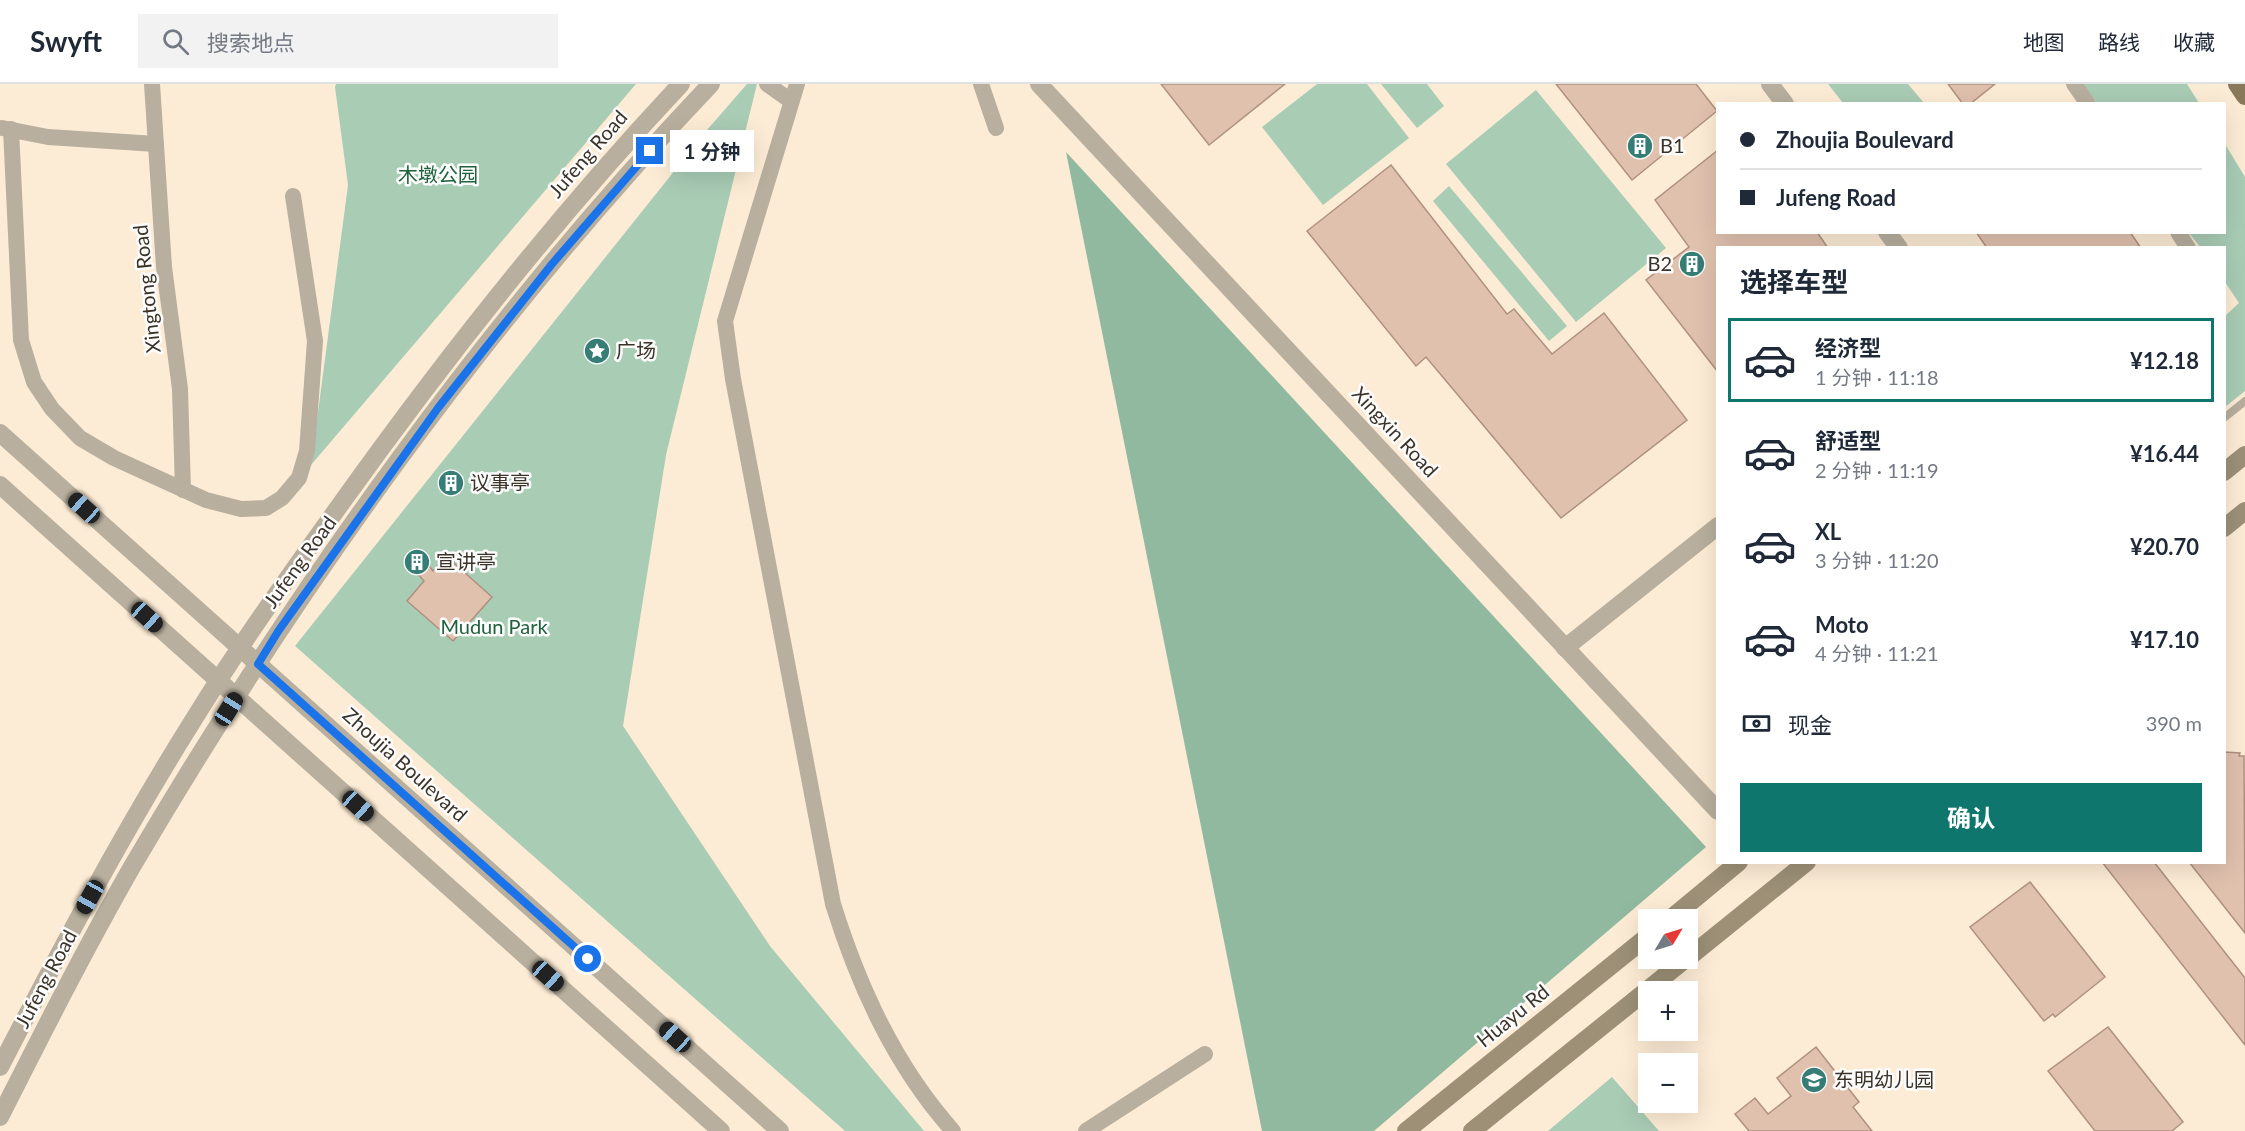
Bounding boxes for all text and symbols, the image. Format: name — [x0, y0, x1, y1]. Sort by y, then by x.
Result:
search box — [138, 14, 558, 68]
text: Swyft — [30, 24, 102, 58]
icon: search — [159, 25, 192, 58]
text: 搜索地点 — [207, 29, 295, 56]
text: 地图 — [2023, 29, 2065, 54]
text: 路线 — [2098, 29, 2140, 54]
text: 收藏 — [2173, 29, 2215, 54]
street label: Jufeng Road — [543, 105, 632, 202]
text: Zhoujia Boulevard — [1776, 126, 1954, 153]
callout: 1 分钟 — [671, 130, 755, 172]
building icon: B1 — [1625, 131, 1655, 161]
place label: B1 — [1660, 133, 1685, 157]
route end — [636, 137, 663, 164]
text: 1 分钟 — [684, 139, 740, 163]
park label: 木墩公园 — [398, 162, 478, 186]
text: Jufeng Road — [1776, 184, 1896, 211]
street label: Xingtong Road — [127, 224, 165, 354]
building icon: B2 — [1677, 249, 1707, 279]
place label: B2 — [1647, 251, 1672, 275]
text: 选择车型 — [1740, 265, 1848, 298]
icon: car — [1743, 333, 1797, 387]
text: 经济型 — [1815, 334, 1881, 361]
place icon: 广场 — [582, 336, 612, 366]
place label: 广场 — [616, 338, 656, 362]
text: ¥12.18 — [2130, 347, 2199, 374]
text: 1 分钟 · 11:18 — [1815, 365, 1939, 389]
street label: Xingxin Road — [1348, 381, 1444, 481]
icon: car — [1743, 426, 1797, 480]
text: 舒适型 — [1815, 427, 1881, 454]
text: ¥16.44 — [2130, 440, 2199, 467]
text: 2 分钟 · 11:19 — [1815, 458, 1939, 482]
building icon: 议事亭 — [436, 468, 466, 498]
place label: 议事亭 — [470, 470, 530, 494]
car — [65, 489, 103, 527]
street label: Jufeng Road — [258, 511, 341, 612]
text: XL — [1815, 518, 1841, 545]
icon: car — [1743, 519, 1797, 573]
text: ¥20.70 — [2130, 533, 2199, 560]
building icon: 宣讲亭 — [402, 547, 432, 577]
text: 3 分钟 · 11:20 — [1815, 548, 1939, 572]
place label: 宣讲亭 — [436, 549, 496, 573]
car — [128, 598, 166, 636]
text: Moto — [1815, 611, 1869, 638]
icon: car — [1743, 612, 1797, 666]
park label: Mudun Park — [440, 614, 548, 638]
text: ¥17.10 — [2130, 626, 2199, 653]
text: 4 分钟 · 11:21 — [1815, 641, 1939, 665]
car — [212, 689, 246, 729]
street label: Zhoujia Boulevard — [339, 702, 473, 826]
icon: cash — [1740, 707, 1773, 740]
text: 现金 — [1788, 711, 1832, 738]
text: 390 m — [2146, 711, 2202, 735]
button: 确认 — [1740, 783, 2202, 852]
car — [339, 787, 377, 825]
car — [73, 877, 107, 917]
north arrow — [1638, 909, 1698, 969]
map controls — [1638, 909, 1698, 1113]
street label: Jufeng Road — [9, 925, 81, 1032]
route start — [574, 945, 601, 972]
car — [529, 957, 567, 995]
street label: Huayu Rd — [1472, 979, 1553, 1052]
button: + — [1638, 981, 1698, 1041]
car — [656, 1018, 694, 1056]
button: − — [1638, 1053, 1698, 1113]
school or university icon: 东明幼儿园 — [1799, 1065, 1829, 1095]
place label: 东明幼儿园 — [1834, 1067, 1934, 1091]

